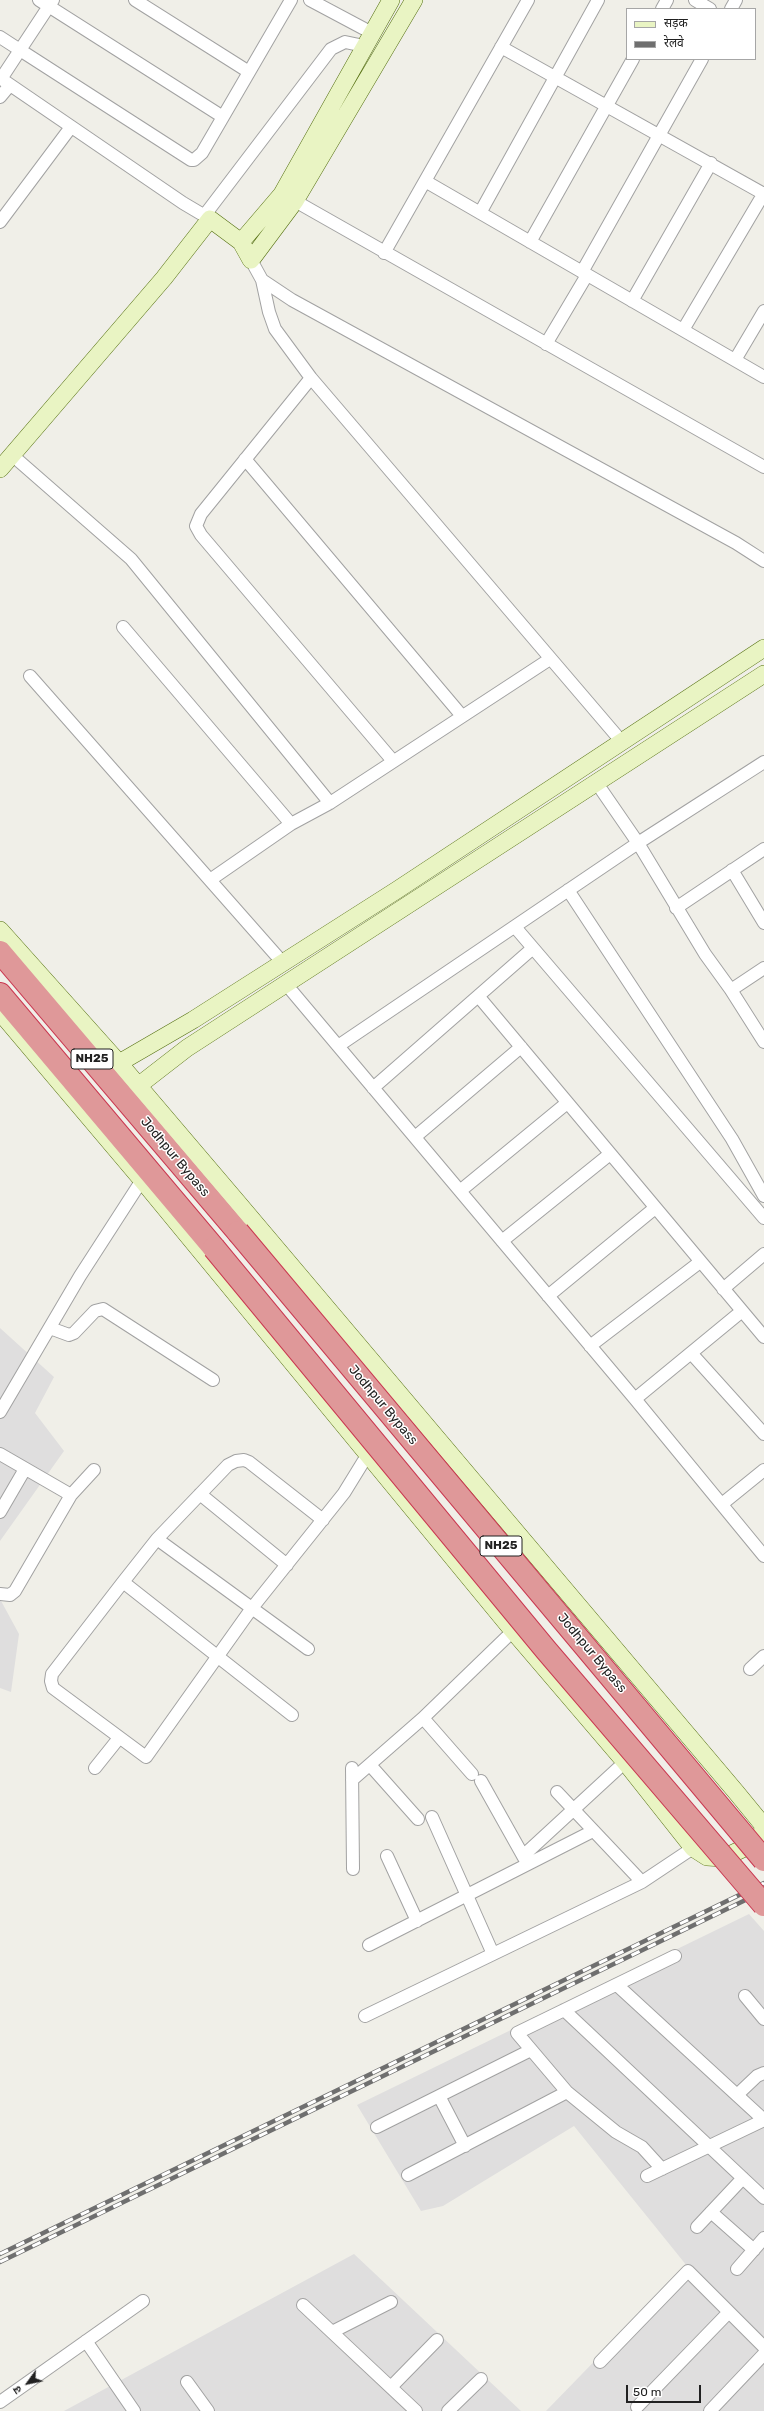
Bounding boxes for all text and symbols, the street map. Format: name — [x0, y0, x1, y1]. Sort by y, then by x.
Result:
legend — [626, 8, 756, 60]
text: सड़क — [664, 16, 688, 30]
text: रेलवे — [664, 36, 684, 50]
road number: NH25 — [71, 1049, 113, 1069]
street label: Jodhpur Bypass — [137, 1114, 213, 1200]
street label: Jodhpur Bypass — [345, 1362, 421, 1448]
road number: NH25 — [480, 1536, 522, 1556]
street label: Jodhpur Bypass — [554, 1610, 630, 1696]
north arrow — [8, 2363, 48, 2403]
scale bar — [628, 2377, 703, 2403]
text: उ — [10, 2384, 25, 2396]
text: 50 m — [633, 2385, 661, 2399]

